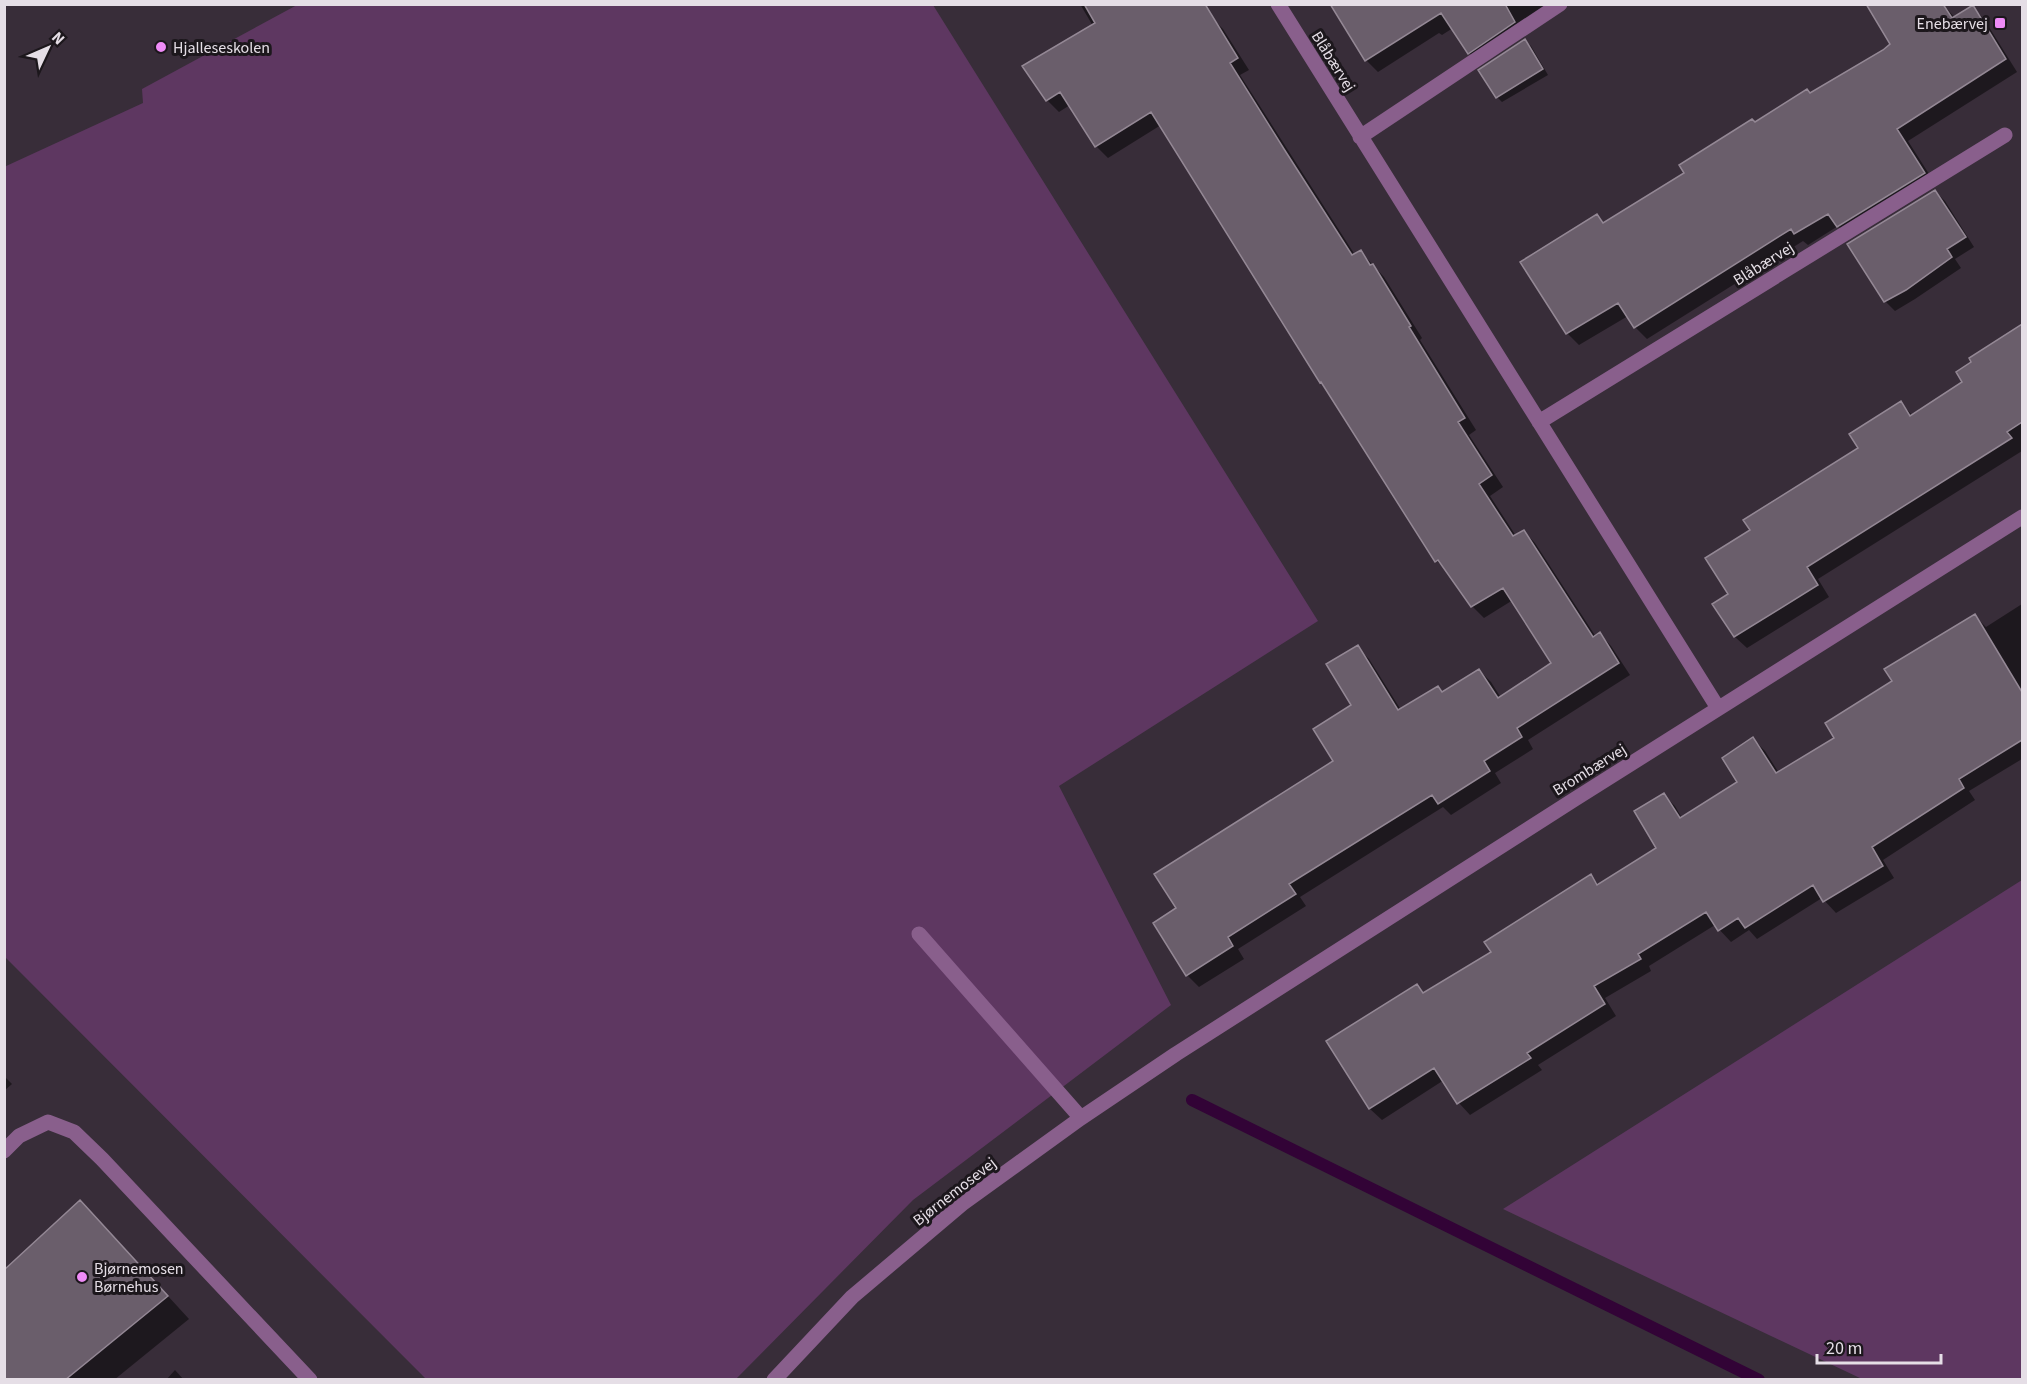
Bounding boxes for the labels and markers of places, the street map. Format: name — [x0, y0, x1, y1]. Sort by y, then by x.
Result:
place label: Enebærvej — [1917, 13, 1988, 35]
marker: Enebærvej — [1993, 16, 2007, 30]
place label: Hjalleseskolen — [173, 37, 270, 59]
marker: Hjalleseskolen — [154, 40, 168, 54]
place label: Bjørnemosen Børnehus — [94, 1258, 184, 1298]
marker: Bjørnemosen Børnehus — [75, 1270, 89, 1284]

